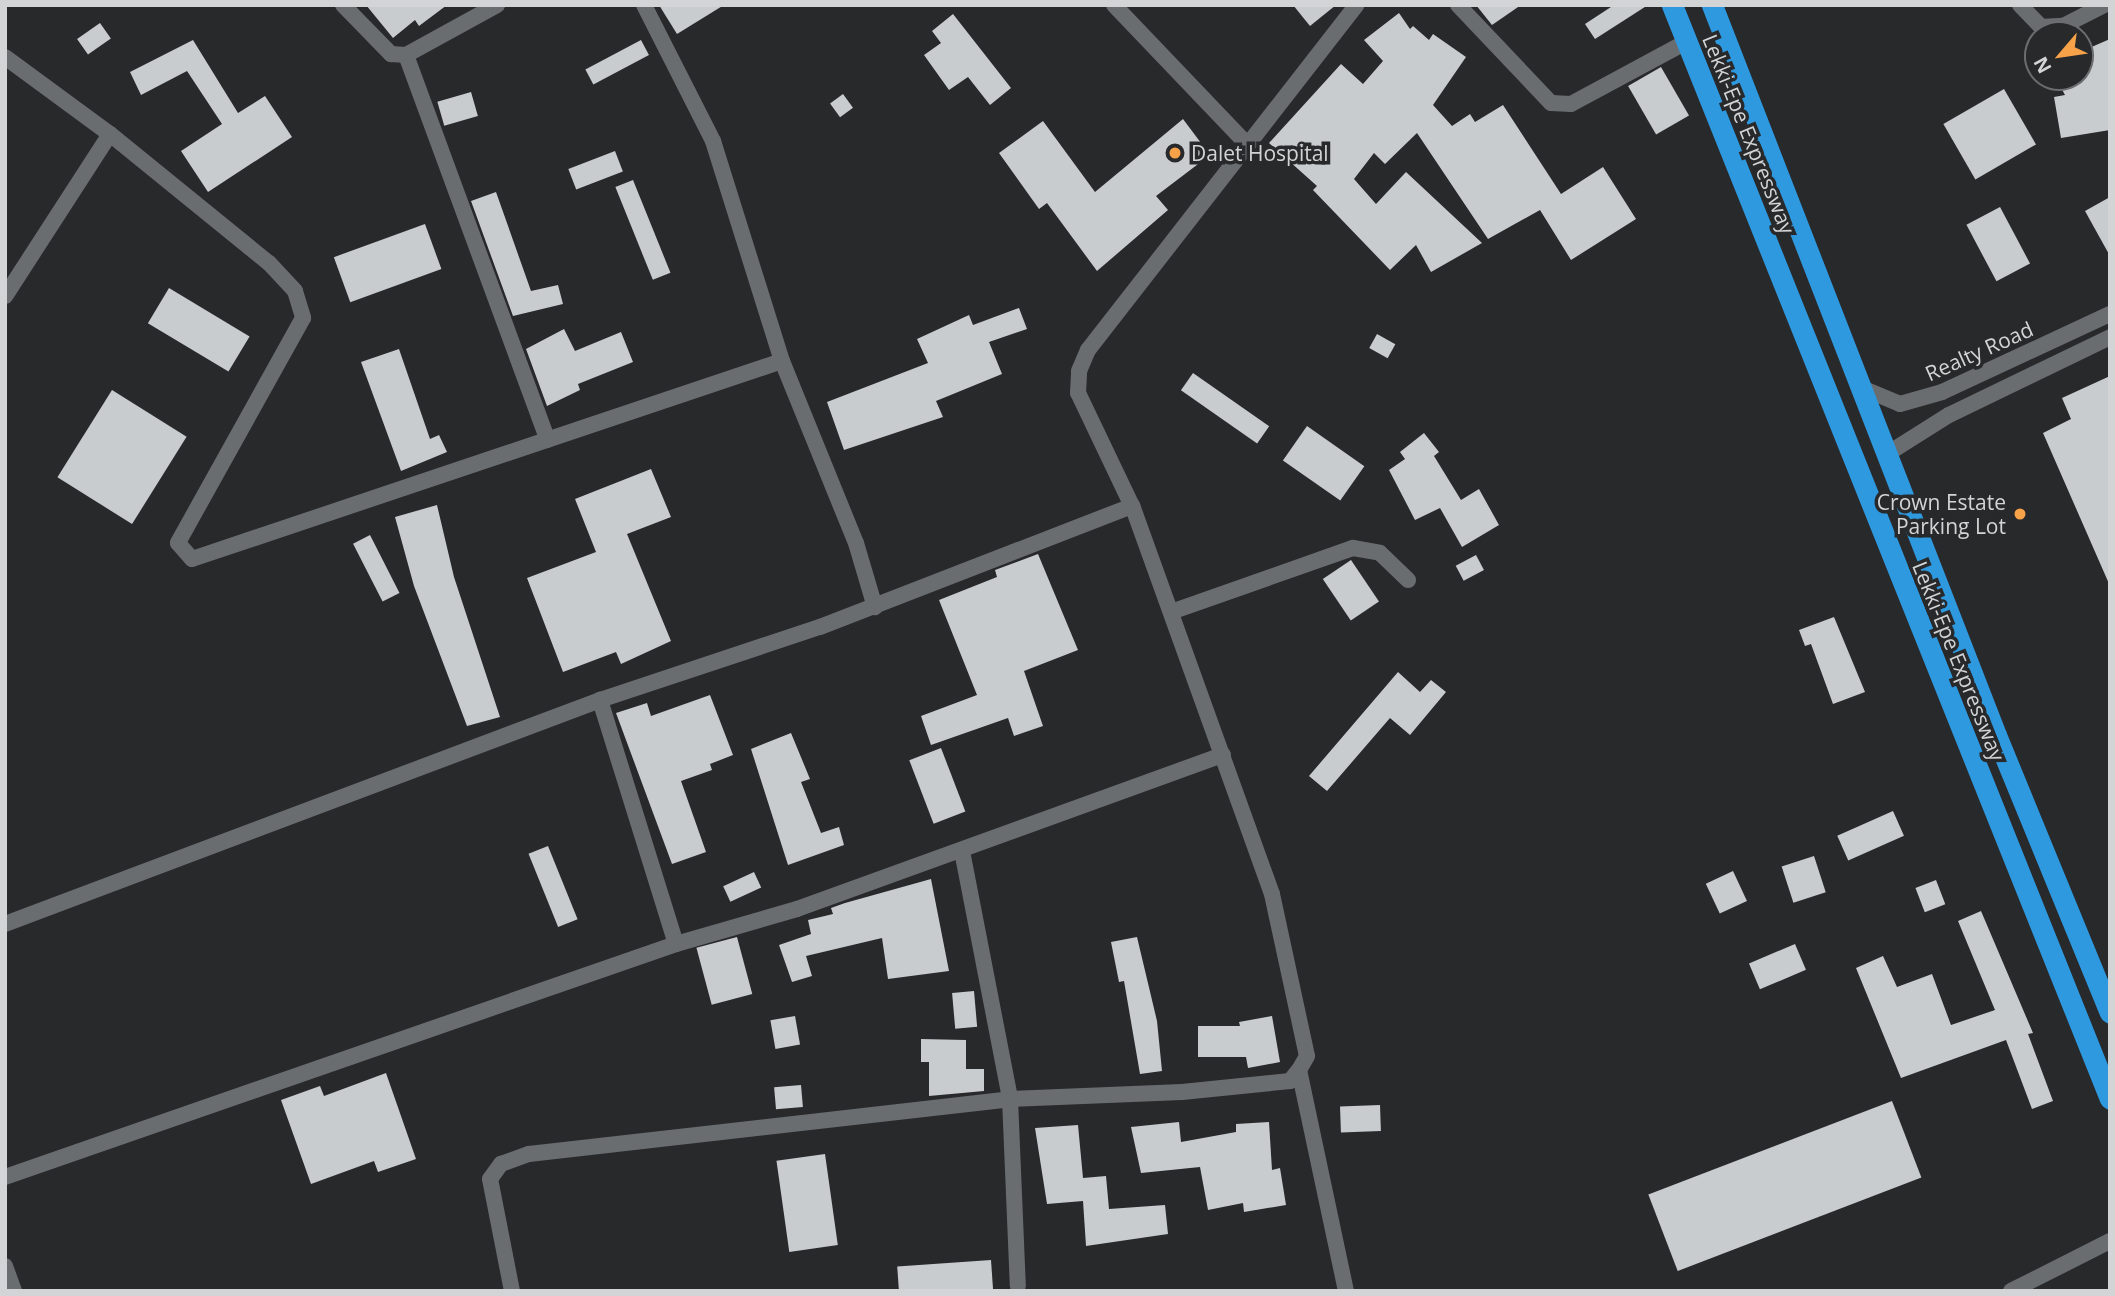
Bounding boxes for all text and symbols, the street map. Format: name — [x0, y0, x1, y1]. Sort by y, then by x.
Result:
north arrow — [2024, 21, 2094, 91]
street label: Lekki-Epe Expressway — [1697, 31, 1801, 237]
text: N — [2027, 52, 2058, 78]
place label: Dalet Hospital — [1191, 140, 1329, 166]
marker: Dalet Hospital — [1165, 143, 1185, 163]
street label: Realty Road — [1921, 316, 2037, 386]
place label: Crown Estate Parking Lot — [1877, 489, 2006, 539]
marker: Crown Estate Parking Lot — [2012, 506, 2028, 522]
street label: Lekki-Epe Expressway — [1907, 558, 2011, 764]

